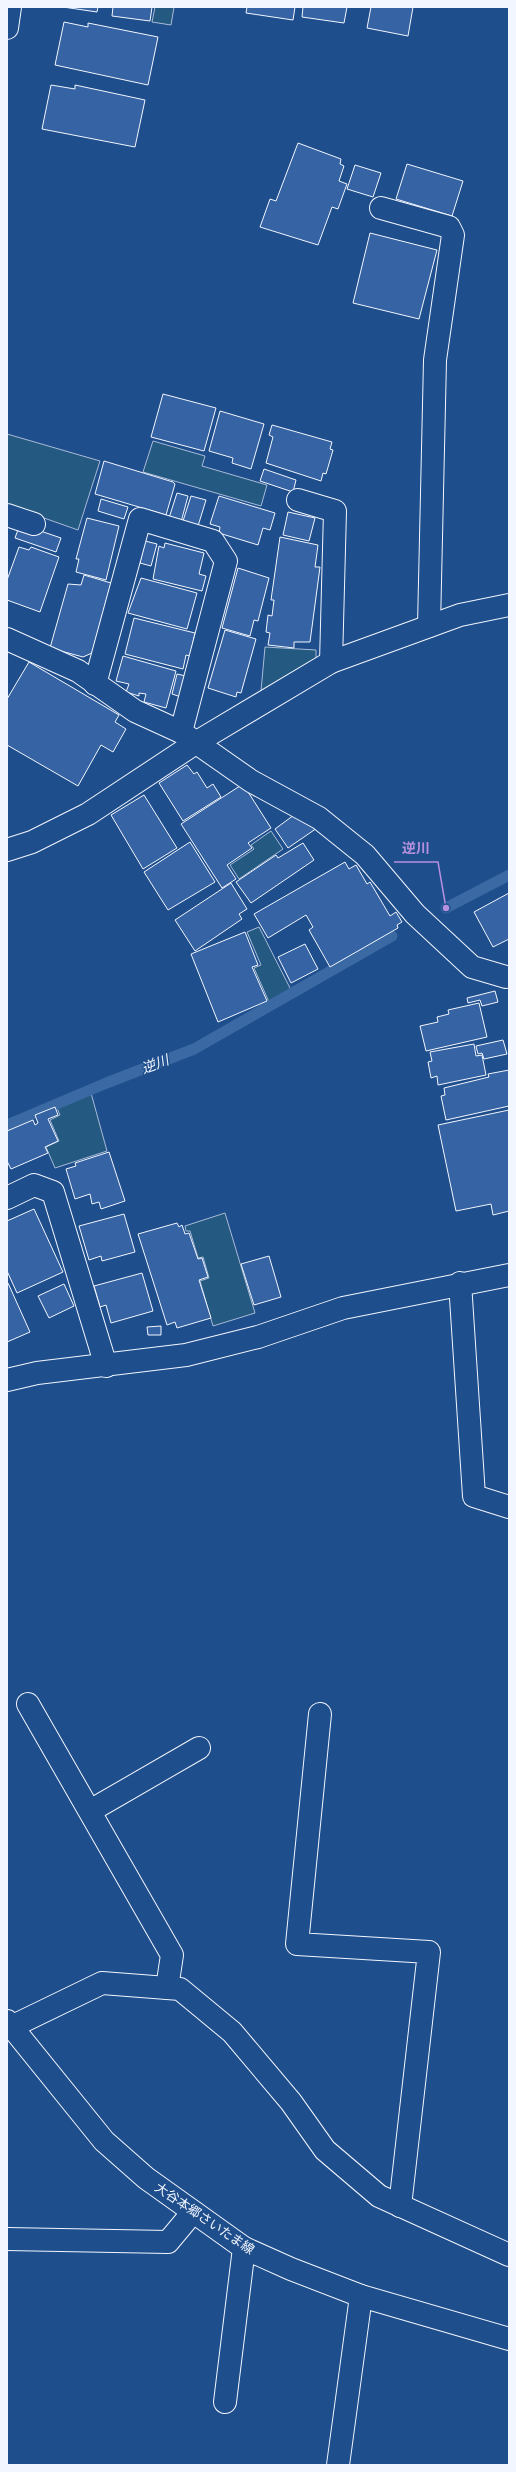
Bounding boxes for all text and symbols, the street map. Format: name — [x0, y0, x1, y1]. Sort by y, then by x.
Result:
callout: 逆川 — [394, 836, 438, 862]
text: 逆川 — [402, 840, 430, 857]
water label: 逆川 — [139, 1051, 173, 1077]
street label: 大谷本郷さいたま線 — [152, 2180, 257, 2258]

